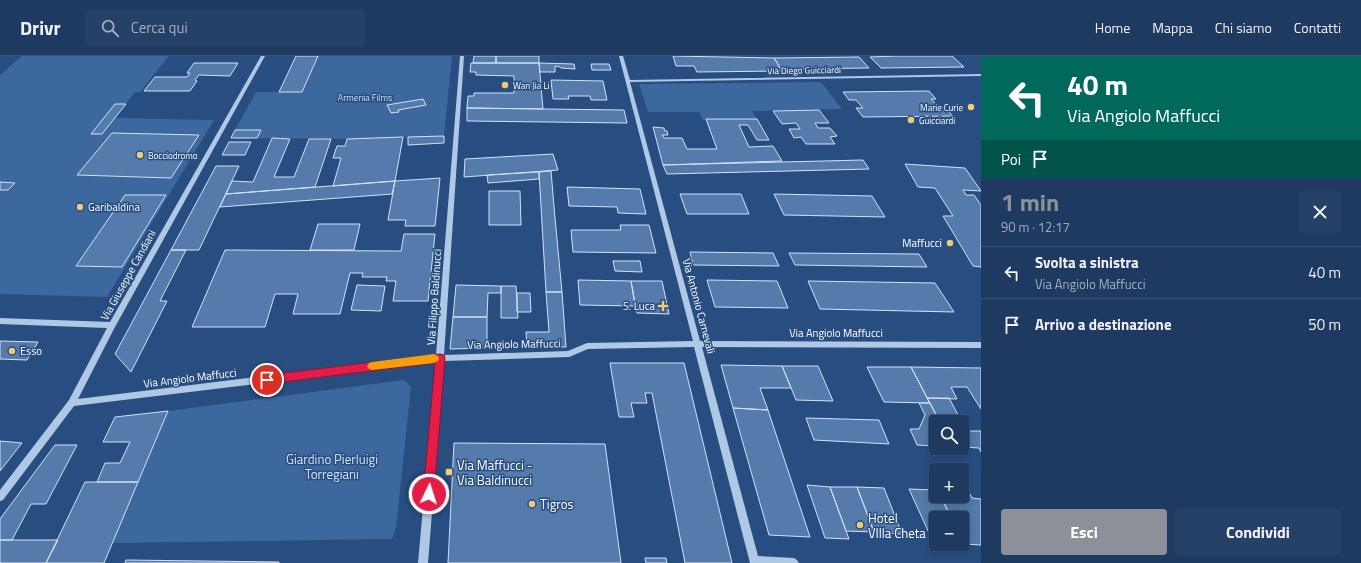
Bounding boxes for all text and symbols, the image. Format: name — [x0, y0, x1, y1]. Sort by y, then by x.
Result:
search box — [85, 10, 365, 46]
text: Drivr — [20, 13, 61, 42]
text: Cerca qui — [131, 16, 188, 39]
icon: search — [99, 17, 121, 39]
text: Home — [1095, 17, 1130, 38]
text: Mappa — [1152, 17, 1193, 38]
text: Chi siamo — [1215, 17, 1272, 38]
text: Contatti — [1294, 17, 1341, 38]
street label: Via Diego Guicciardi — [767, 63, 841, 77]
text: 40 m — [1067, 63, 1128, 106]
icon: left — [1001, 72, 1053, 124]
place label: Wan Jia Li — [513, 79, 550, 92]
marker: Wan Jia Li — [500, 80, 510, 90]
park label: Armenia Films — [338, 91, 392, 104]
place label: Marie Curie — [920, 101, 963, 114]
marker: Marie Curie — [966, 102, 976, 112]
text: Via Angiolo Maffucci — [1067, 102, 1220, 129]
place label: Guicciardi — [919, 114, 955, 127]
marker: Guicciardi — [906, 115, 916, 125]
text: Poi — [1001, 148, 1021, 171]
icon: arrive — [1029, 148, 1051, 170]
place label: Bocciodromo — [148, 149, 198, 162]
marker: Bocciodromo — [135, 150, 145, 160]
text: 1 min — [1001, 184, 1059, 220]
button: close — [1299, 191, 1341, 233]
place label: Garibaldina — [88, 199, 140, 215]
marker: Garibaldina — [75, 202, 85, 212]
text: 90 m · 12:17 — [1001, 217, 1070, 237]
street label: Via Giuseppe Candiani — [96, 227, 160, 323]
place label: Maffucci — [902, 235, 942, 251]
marker: Maffucci — [945, 238, 955, 248]
street label: Via Filippo Baldinucci — [423, 248, 445, 346]
text: Svolta a sinistra — [1035, 251, 1139, 274]
street label: Via Antonio Carnevali — [679, 257, 719, 355]
text: 40 m — [1308, 261, 1341, 284]
icon: left — [1001, 262, 1023, 284]
text: Via Angiolo Maffucci — [1035, 274, 1146, 294]
place label: S. Luca — [623, 298, 655, 314]
marker: S. Luca — [658, 301, 668, 311]
text: Arrivo a destinazione — [1035, 313, 1172, 336]
text: 50 m — [1308, 313, 1341, 336]
icon: arrive — [1001, 314, 1023, 336]
street label: Via Angiolo Maffucci — [789, 325, 883, 341]
street label: Via Angiolo Maffucci — [467, 335, 561, 353]
place label: Esso — [20, 343, 42, 359]
marker: Esso — [7, 346, 17, 356]
pin — [250, 363, 284, 397]
street label: Via Angiolo Maffucci — [143, 364, 237, 392]
icon: arrive — [256, 369, 278, 391]
map controls — [929, 415, 969, 551]
button: search — [929, 415, 969, 455]
park label: Giardino Pierluigi Torregiani — [286, 449, 378, 484]
place label: Via Maffucci - Via Baldinucci — [457, 455, 532, 490]
button: + — [929, 463, 969, 503]
marker: Via Maffucci - Via Baldinucci — [444, 467, 454, 477]
position arrow — [408, 473, 450, 515]
place label: Tigros — [540, 494, 574, 514]
marker: Tigros — [527, 499, 537, 509]
place label: Hotel VIlla Cheta — [868, 508, 926, 543]
button: Esci — [1001, 509, 1167, 555]
button: Condividi — [1175, 509, 1341, 555]
button: − — [929, 511, 969, 551]
marker: Hotel VIlla Cheta — [855, 520, 865, 530]

